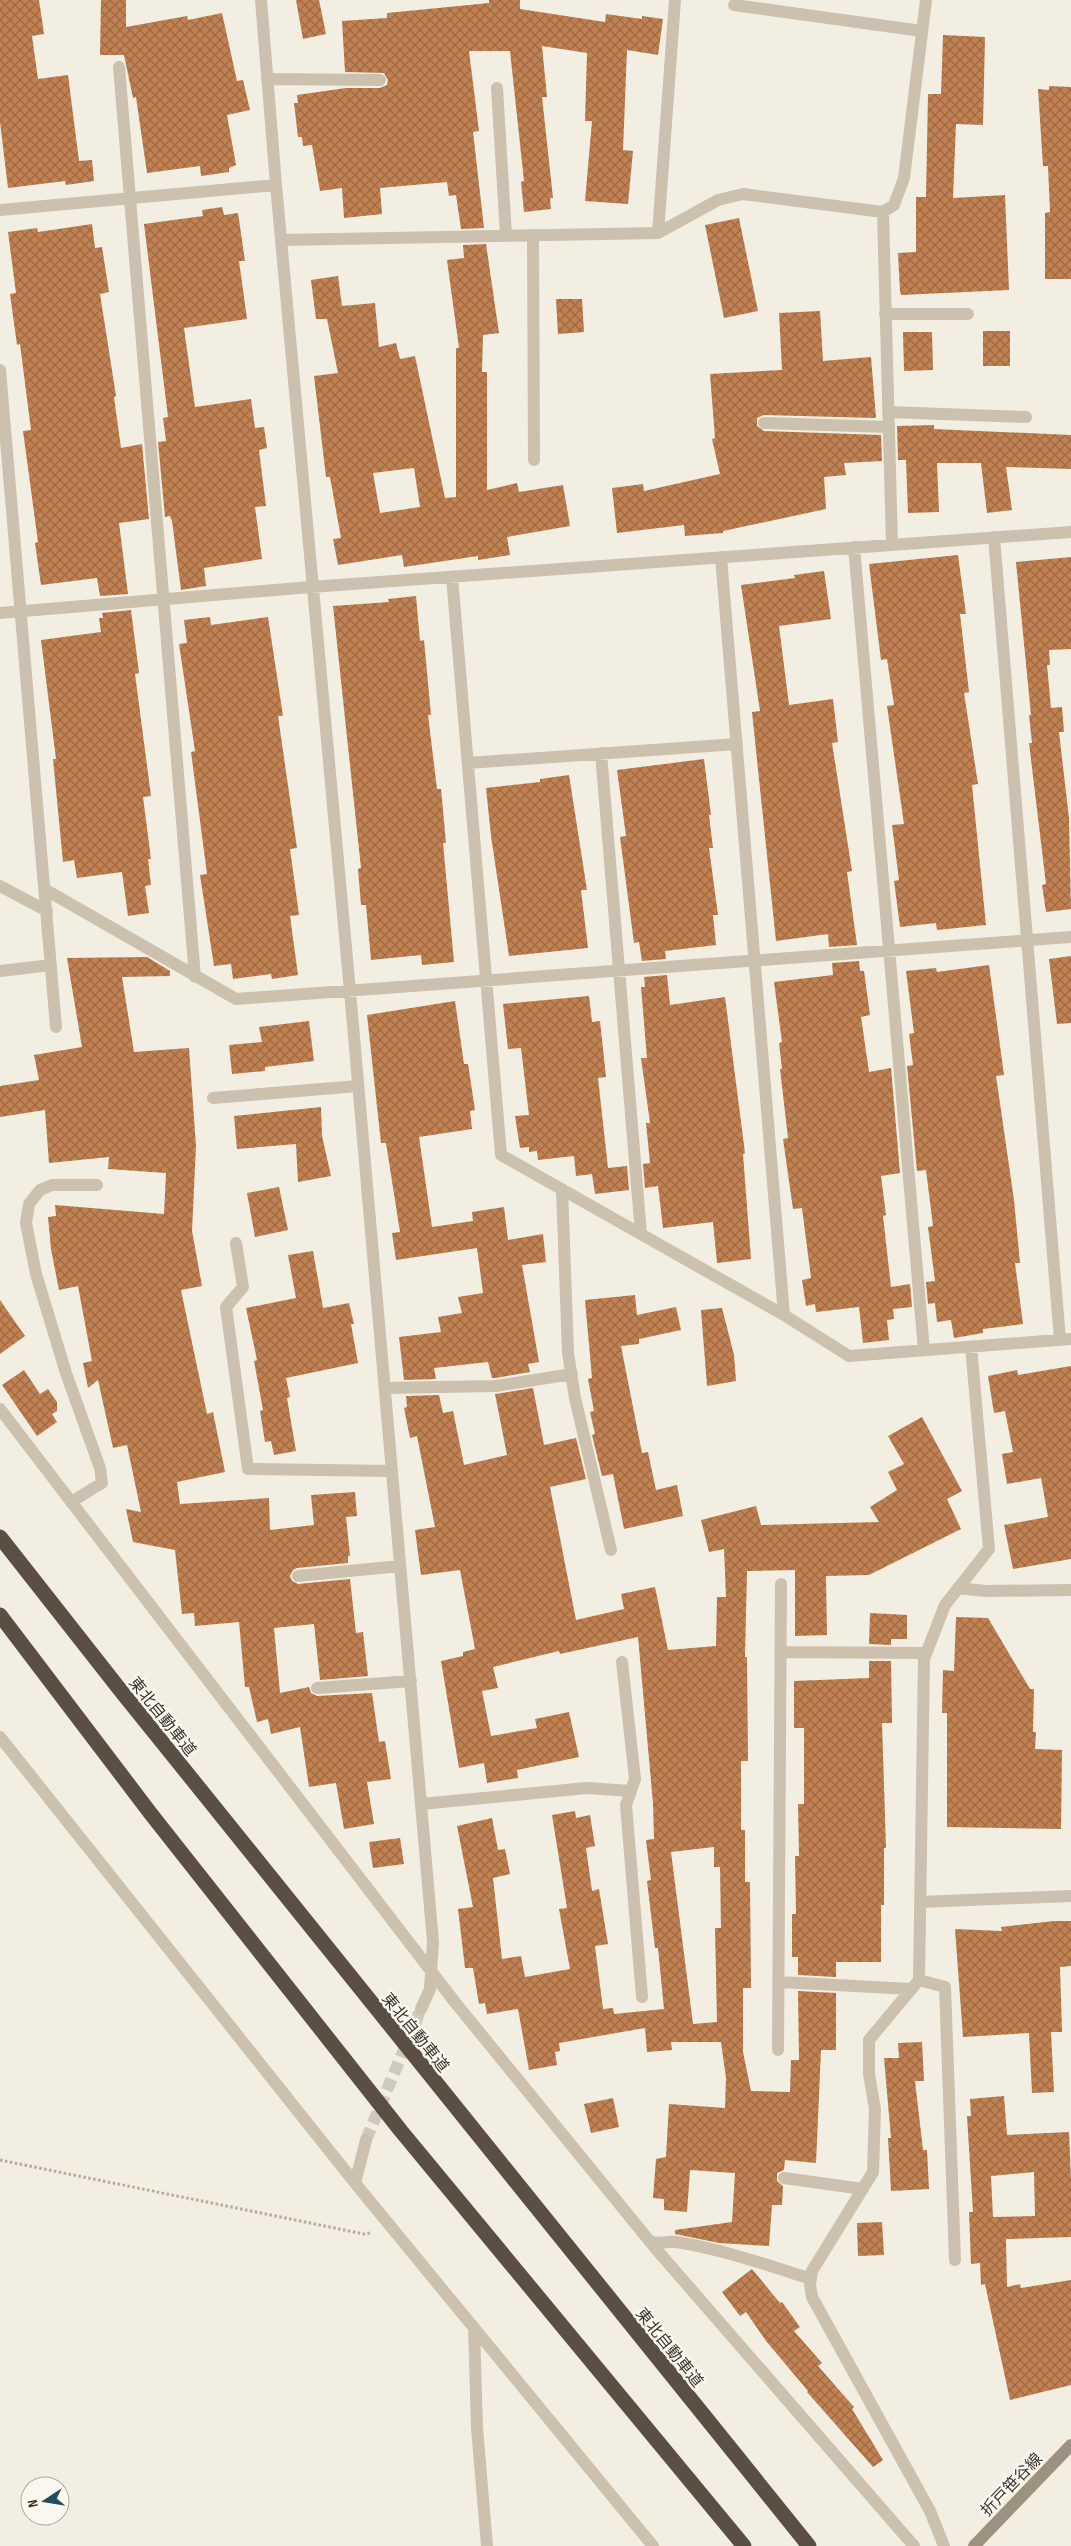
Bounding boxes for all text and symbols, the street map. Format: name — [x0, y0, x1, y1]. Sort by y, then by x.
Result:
street label: 東北自動車道 — [124, 1674, 199, 1760]
street label: 東北自動車道 — [377, 1990, 452, 2076]
street label: 東北自動車道 — [631, 2305, 706, 2391]
street label: 折戸笹谷線 — [977, 2450, 1047, 2520]
north arrow — [20, 2476, 70, 2526]
text: N — [24, 2498, 42, 2509]

